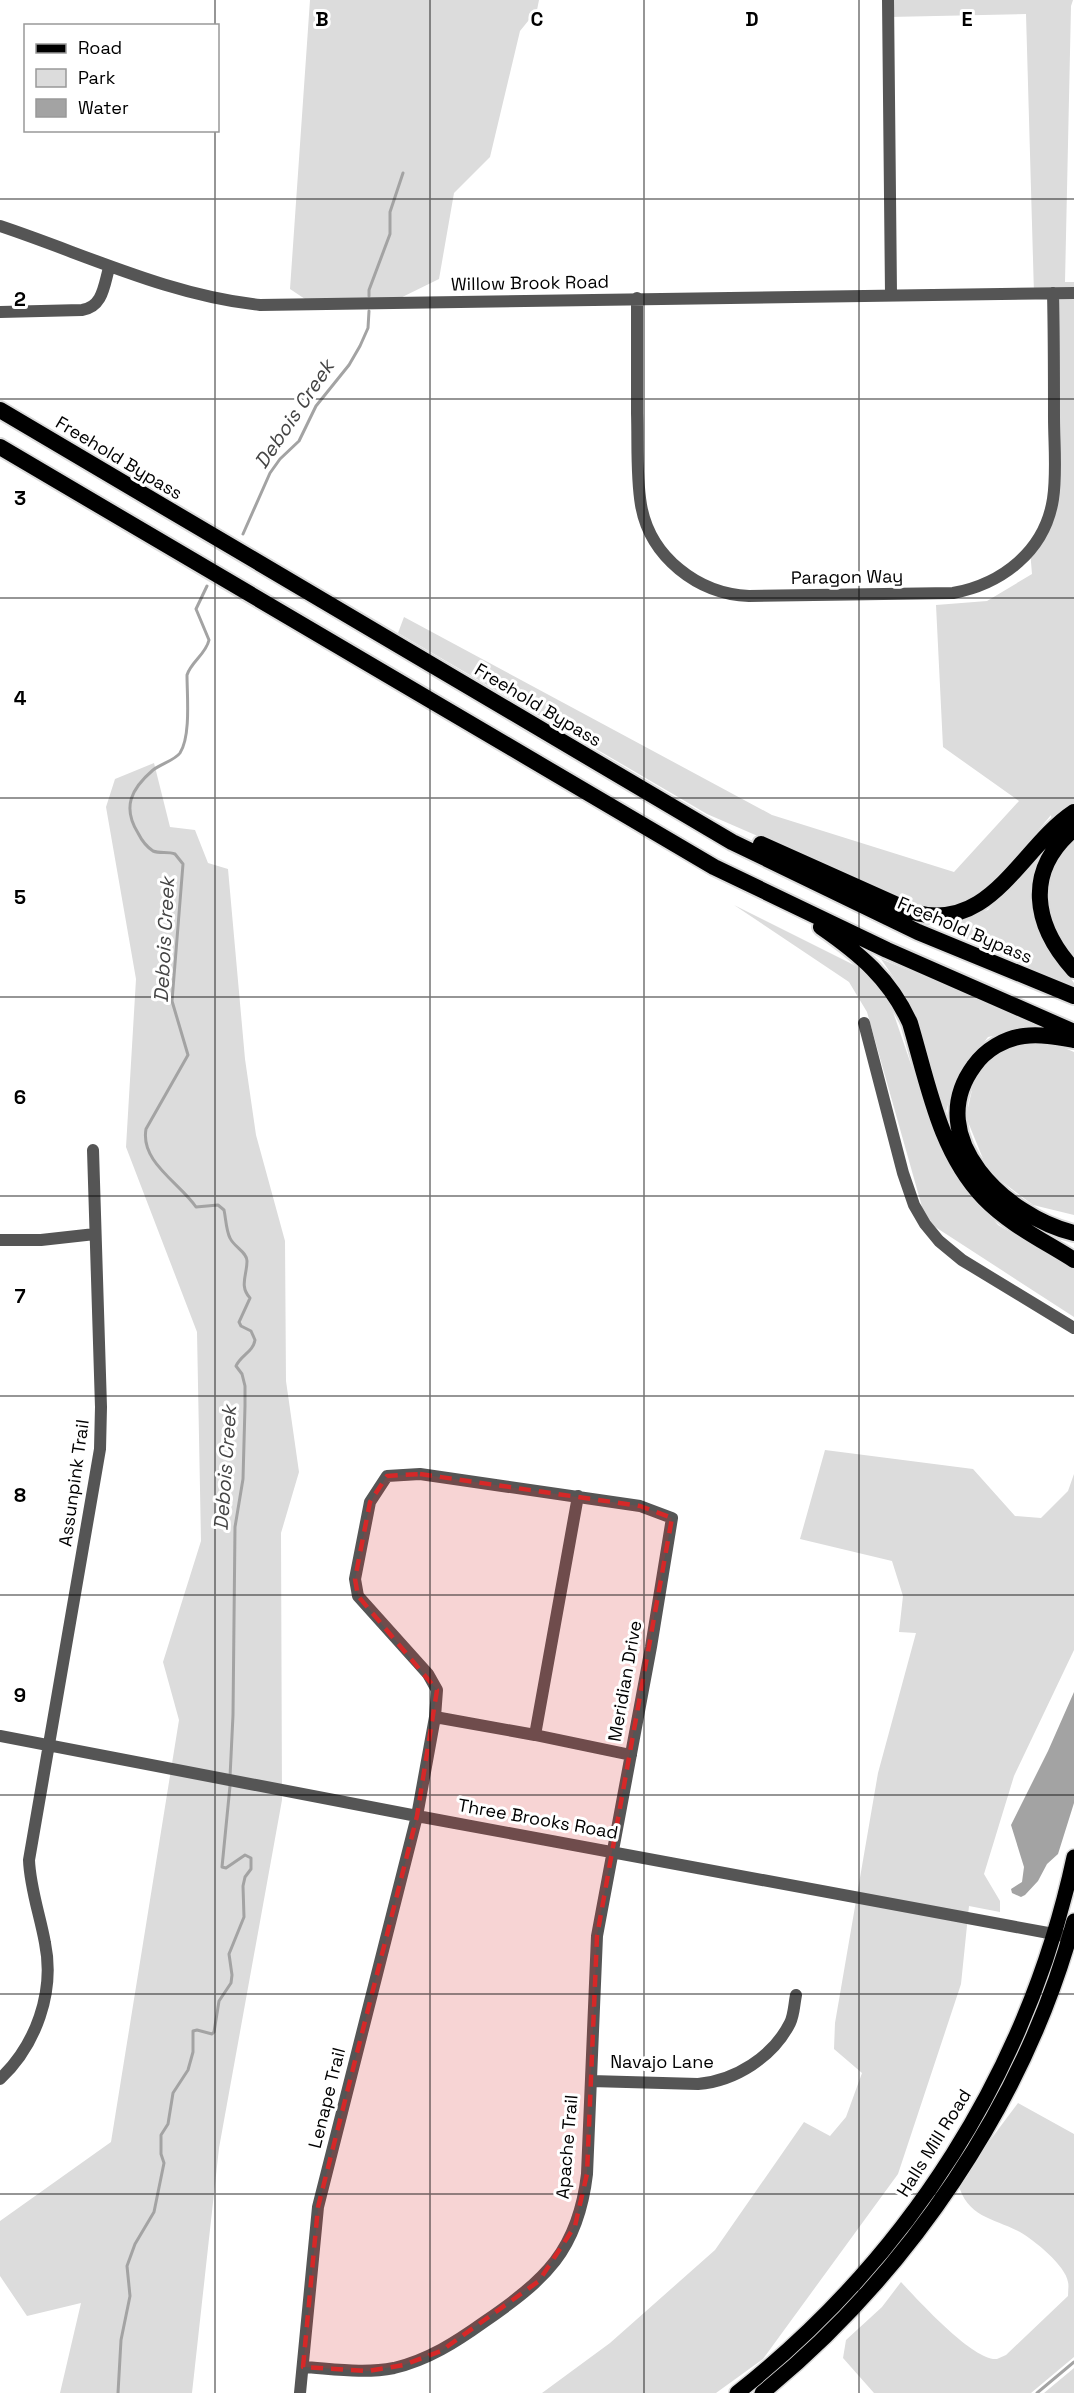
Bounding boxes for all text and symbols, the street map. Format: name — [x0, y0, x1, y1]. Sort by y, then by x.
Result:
text: B — [315, 6, 329, 32]
text: C — [531, 6, 544, 32]
text: D — [745, 6, 759, 32]
text: E — [961, 6, 973, 32]
legend — [24, 24, 219, 132]
text: Road — [78, 36, 122, 59]
text: Park — [78, 66, 116, 89]
text: Water — [78, 96, 129, 119]
street label: Willow Brook Road — [451, 270, 609, 295]
text: 2 — [14, 286, 26, 312]
water label: Debois Creek — [248, 353, 341, 473]
street label: Freehold Bypass — [52, 411, 187, 505]
text: 3 — [14, 485, 26, 511]
street label: Paragon Way — [791, 564, 903, 589]
street label: Freehold Bypass — [471, 658, 606, 752]
text: 4 — [14, 685, 27, 711]
water label: Debois Creek — [148, 874, 180, 1003]
text: 5 — [14, 884, 26, 910]
street label: Freehold Bypass — [894, 891, 1036, 968]
text: 6 — [14, 1084, 26, 1110]
text: 7 — [14, 1283, 26, 1309]
water label: Debois Creek — [208, 1402, 242, 1531]
street label: Assunpink Trail — [53, 1418, 94, 1548]
text: 8 — [14, 1482, 26, 1508]
street label: Meridian Drive — [603, 1619, 646, 1743]
text: 9 — [14, 1682, 26, 1708]
street label: Three Brooks Road — [456, 1793, 620, 1844]
street label: Lenape Trail — [303, 2045, 350, 2151]
street label: Navajo Lane — [610, 2050, 714, 2073]
street label: Halls Mill Road — [891, 2085, 976, 2201]
street label: Apache Trail — [550, 2094, 583, 2200]

